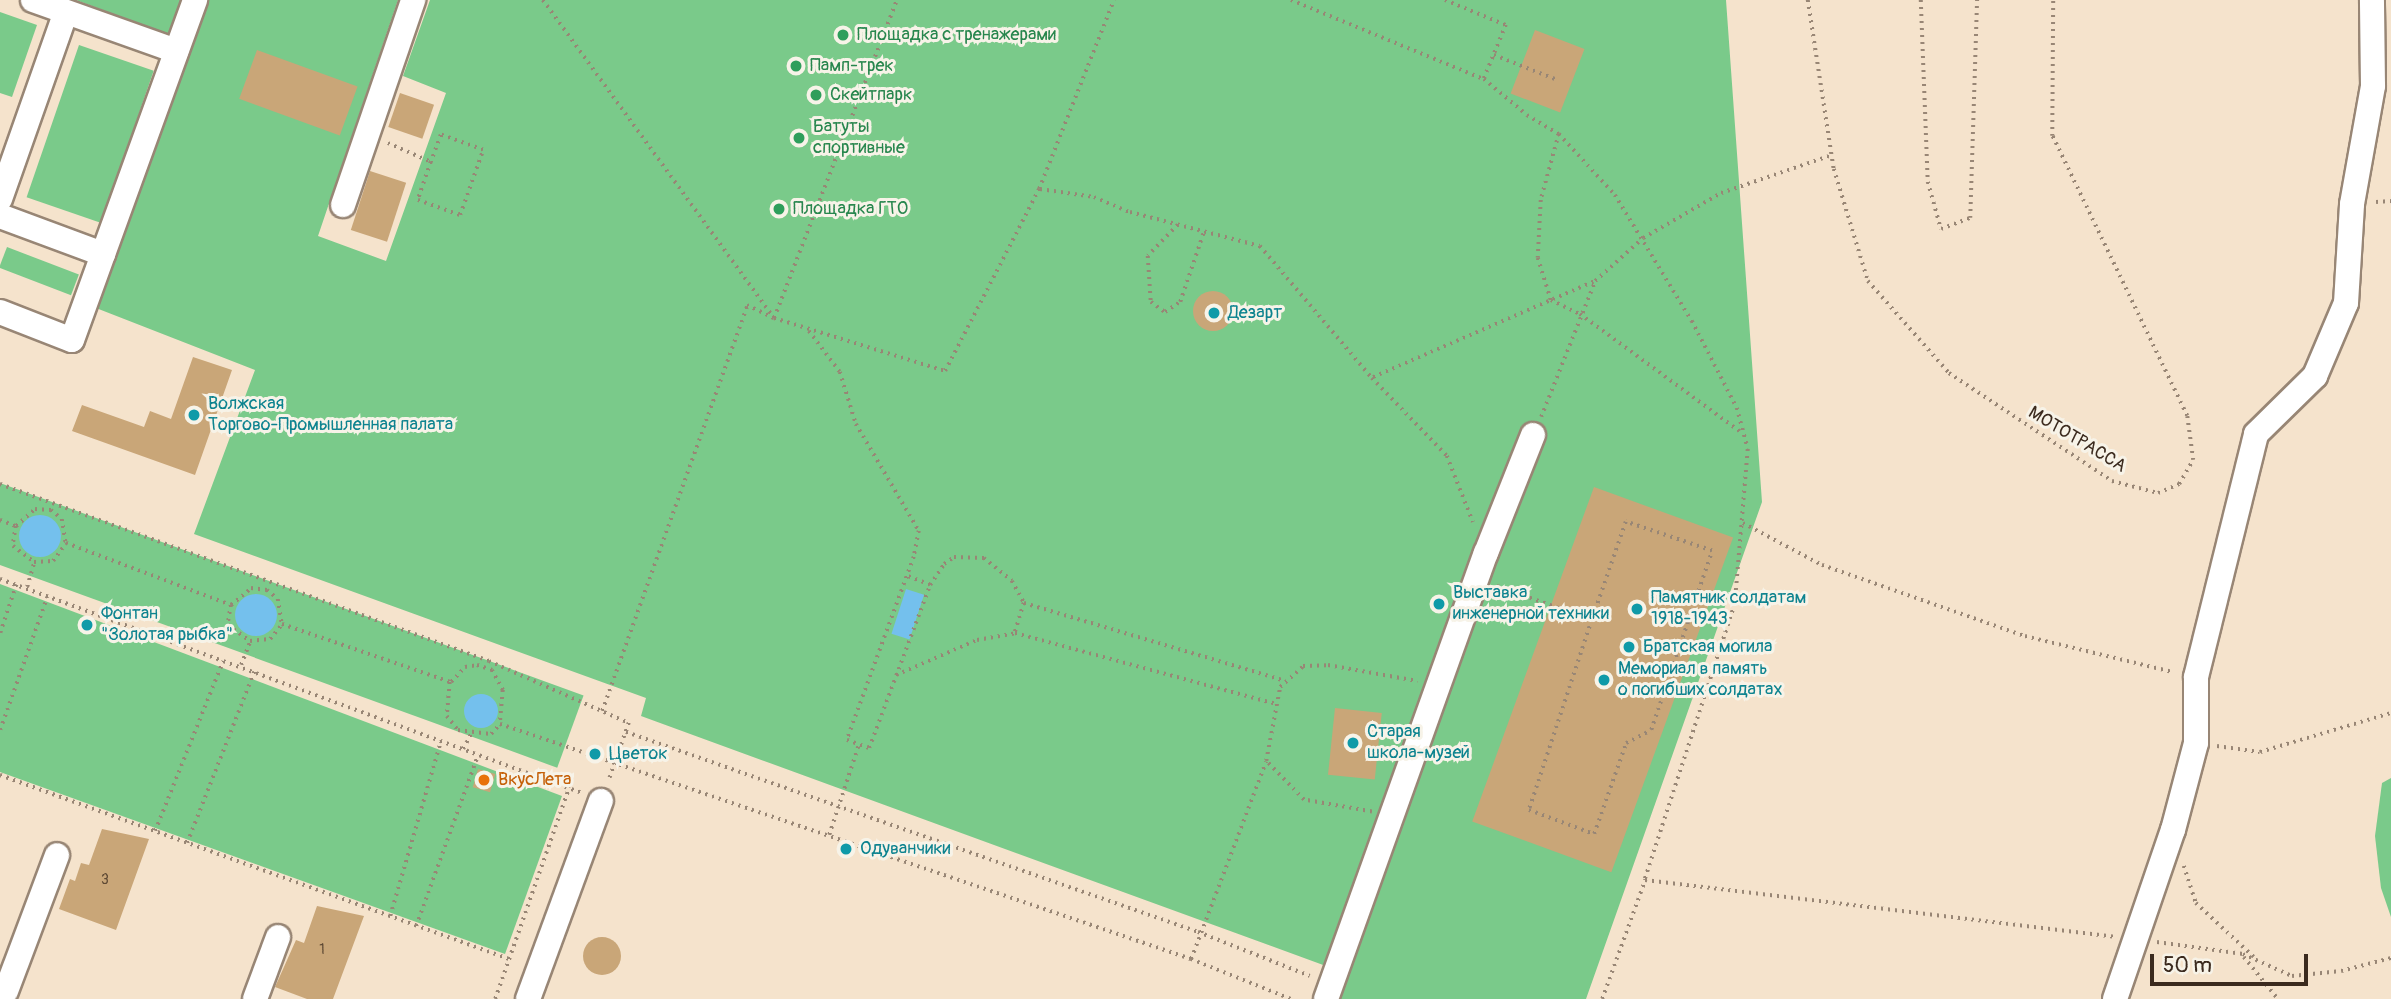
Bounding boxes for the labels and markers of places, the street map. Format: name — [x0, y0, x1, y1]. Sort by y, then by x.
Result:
place label: Площадка с тренажерами — [857, 24, 1056, 46]
marker: Площадка с тренажерами — [835, 27, 851, 43]
place label: Памп-трек — [810, 55, 894, 77]
marker: Памп-трек — [788, 58, 804, 74]
place label: Скейтпарк — [830, 84, 912, 106]
marker: Скейтпарк — [808, 87, 824, 103]
place label: Батуты спортивные — [813, 117, 905, 160]
marker: Батуты спортивные — [791, 130, 807, 146]
place label: Площадка ГТО — [793, 198, 908, 220]
marker: Площадка ГТО — [771, 201, 787, 217]
place label: Дезарт — [1228, 302, 1282, 324]
marker: Дезарт — [1206, 305, 1222, 321]
place label: Волжская Торгово-Промышленная палата — [208, 394, 453, 436]
marker: Волжская Торгово-Промышленная палата — [186, 407, 202, 423]
place label: Выставка инженерной техники — [1453, 583, 1609, 626]
place label: Памятник солдатам 1918-1943 — [1651, 588, 1806, 630]
marker: Выставка инженерной техники — [1431, 596, 1447, 612]
marker: Памятник солдатам 1918-1943 — [1629, 601, 1645, 617]
place label: Фонтан "Золотая рыбка" — [101, 604, 233, 646]
marker: Фонтан "Золотая рыбка" — [79, 617, 95, 633]
place label: Братская могила — [1643, 636, 1772, 658]
marker: Братская могила — [1621, 639, 1637, 655]
place label: Мемориал в память о погибших солдатах — [1618, 659, 1782, 702]
marker: Мемориал в память о погибших солдатах — [1596, 672, 1612, 688]
place label: Старая школа-музей — [1367, 722, 1470, 764]
marker: Старая школа-музей — [1345, 735, 1361, 751]
place label: Цветок — [609, 743, 667, 765]
marker: Цветок — [587, 746, 603, 762]
place label: ВкусЛета — [498, 769, 571, 791]
marker: ВкусЛета — [476, 772, 492, 788]
place label: Одуванчики — [860, 838, 951, 860]
marker: Одуванчики — [838, 841, 854, 857]

